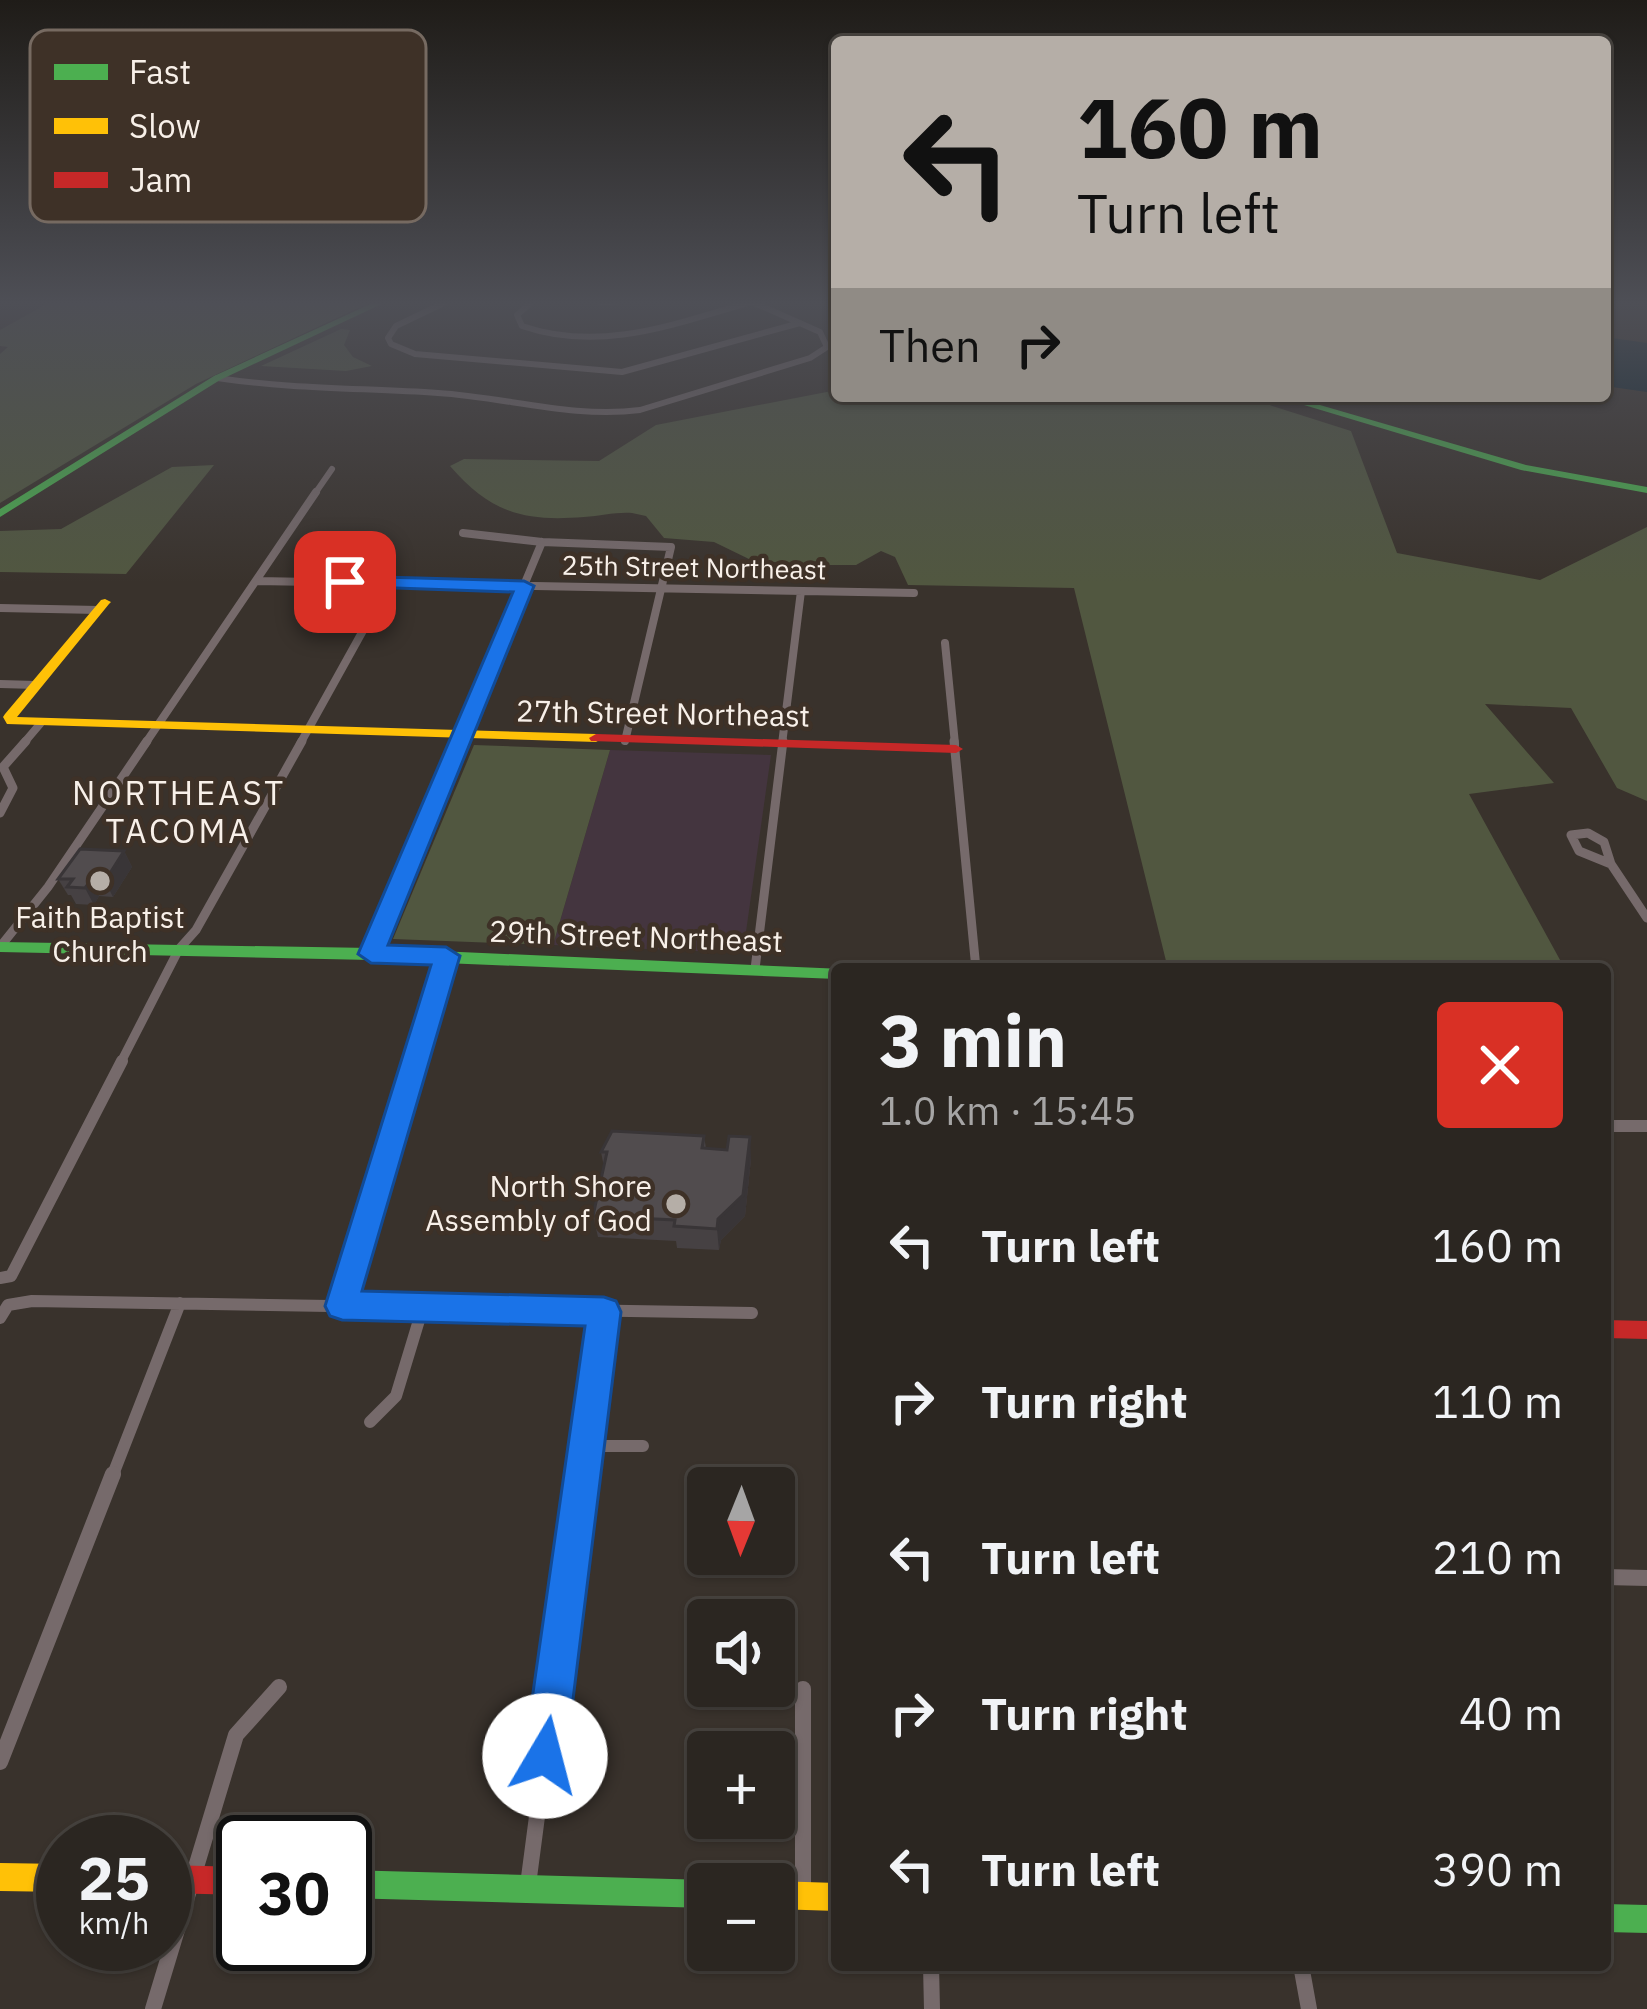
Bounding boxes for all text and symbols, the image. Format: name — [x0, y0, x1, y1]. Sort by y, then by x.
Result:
legend — [30, 30, 426, 222]
text: Fast — [129, 50, 191, 93]
text: 160 m — [1077, 72, 1323, 181]
icon: left — [879, 84, 1035, 240]
text: Slow — [129, 104, 201, 147]
text: Jam — [129, 158, 192, 201]
text: Turn left — [1077, 178, 1280, 248]
icon: right — [1005, 312, 1071, 378]
text: Then — [879, 316, 981, 374]
pin — [294, 531, 396, 633]
street label: 25th Street Northeast — [561, 547, 827, 586]
icon: arrive — [312, 549, 378, 615]
street label: 27th Street Northeast — [516, 690, 810, 735]
district label: NORTHEAST TACOMA — [72, 771, 286, 852]
marker: Faith Baptist Church — [87, 868, 113, 894]
place label: Faith Baptist Church — [15, 897, 185, 970]
street label: 29th Street Northeast — [488, 911, 784, 960]
text: 3 min — [879, 993, 1067, 1087]
button: close — [1437, 1002, 1563, 1128]
text: 1.0 km · 15:45 — [879, 1085, 1136, 1136]
place label: North Shore Assembly of God — [425, 1166, 652, 1239]
marker: North Shore Assembly of God — [663, 1191, 689, 1217]
icon: left — [879, 1212, 945, 1278]
text: Turn left — [981, 1216, 1160, 1274]
text: 160 m — [1432, 1216, 1563, 1274]
icon: right — [879, 1368, 945, 1434]
text: Turn right — [981, 1372, 1188, 1430]
text: 110 m — [1432, 1372, 1563, 1430]
north arrow — [687, 1467, 795, 1575]
map controls — [687, 1467, 795, 1971]
icon: left — [879, 1524, 945, 1590]
text: Turn left — [981, 1528, 1160, 1586]
text: 210 m — [1432, 1528, 1563, 1586]
button: sound — [687, 1599, 795, 1707]
icon: right — [879, 1680, 945, 1746]
text: Turn right — [981, 1684, 1188, 1742]
text: 40 m — [1459, 1684, 1563, 1742]
position arrow — [482, 1693, 608, 1819]
button: + — [687, 1731, 795, 1839]
speed limit sign: 30 — [216, 1815, 372, 1971]
icon: left — [879, 1836, 945, 1902]
text: 25 — [78, 1838, 150, 1917]
text: Turn left — [981, 1840, 1160, 1898]
text: 390 m — [1432, 1840, 1563, 1898]
button: − — [687, 1863, 795, 1971]
text: km/h — [79, 1903, 149, 1942]

